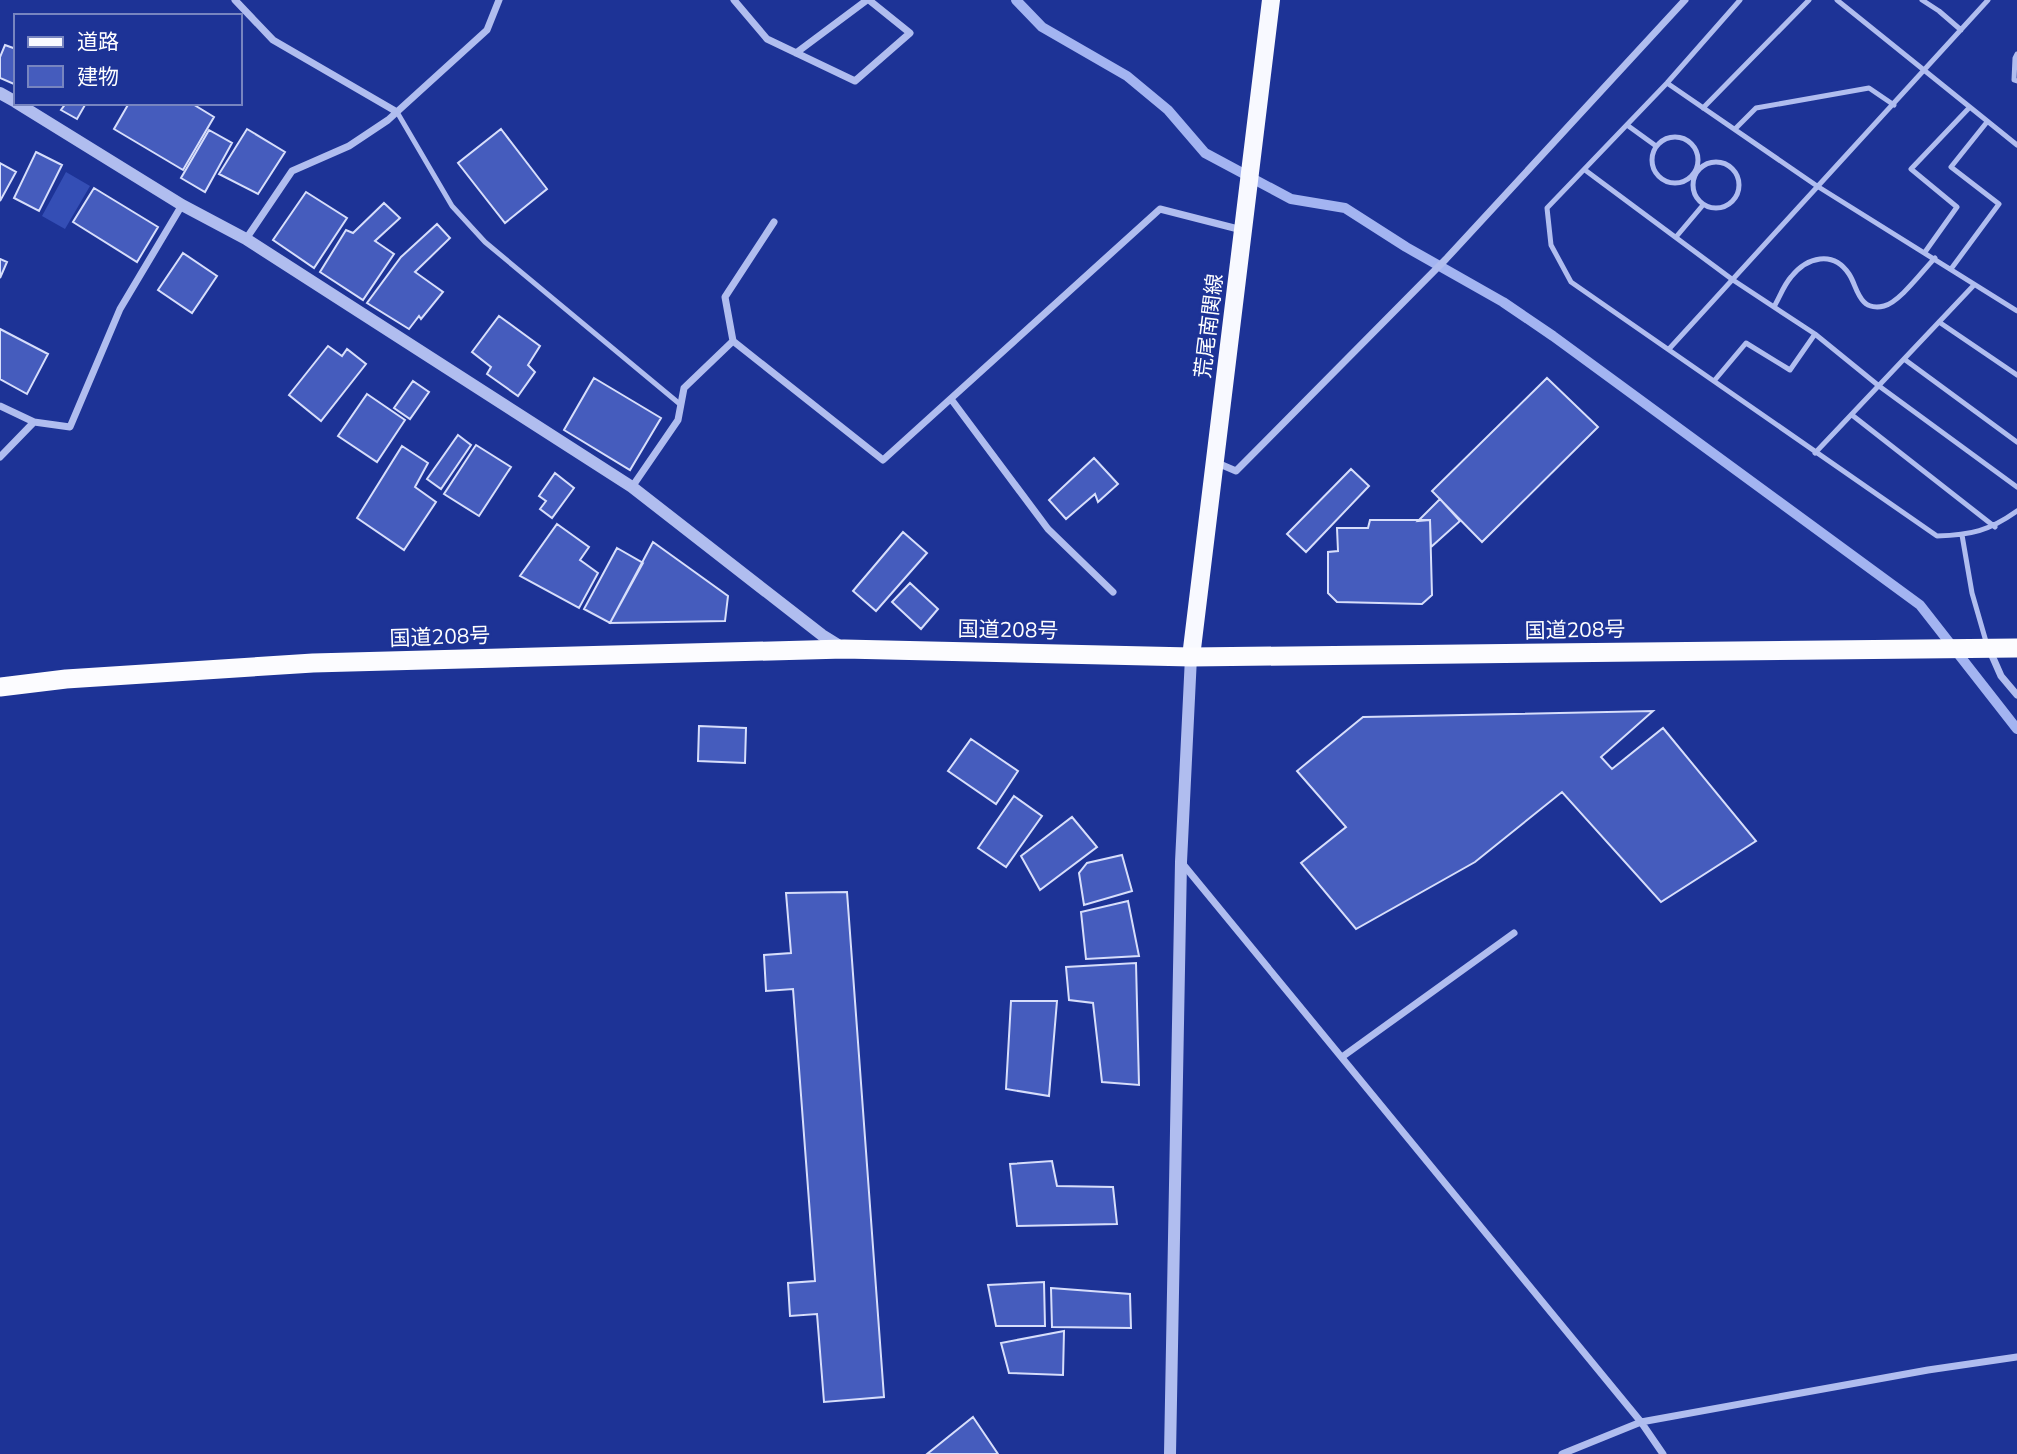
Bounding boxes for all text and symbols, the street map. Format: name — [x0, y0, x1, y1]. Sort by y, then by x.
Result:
legend — [14, 14, 242, 105]
text: 道路 — [77, 28, 119, 56]
text: 建物 — [77, 63, 119, 91]
street label: 荒尾南関線 — [1189, 272, 1229, 380]
street label: 国道208号 — [957, 615, 1059, 645]
street label: 国道208号 — [1524, 615, 1626, 645]
street label: 国道208号 — [389, 621, 491, 653]

